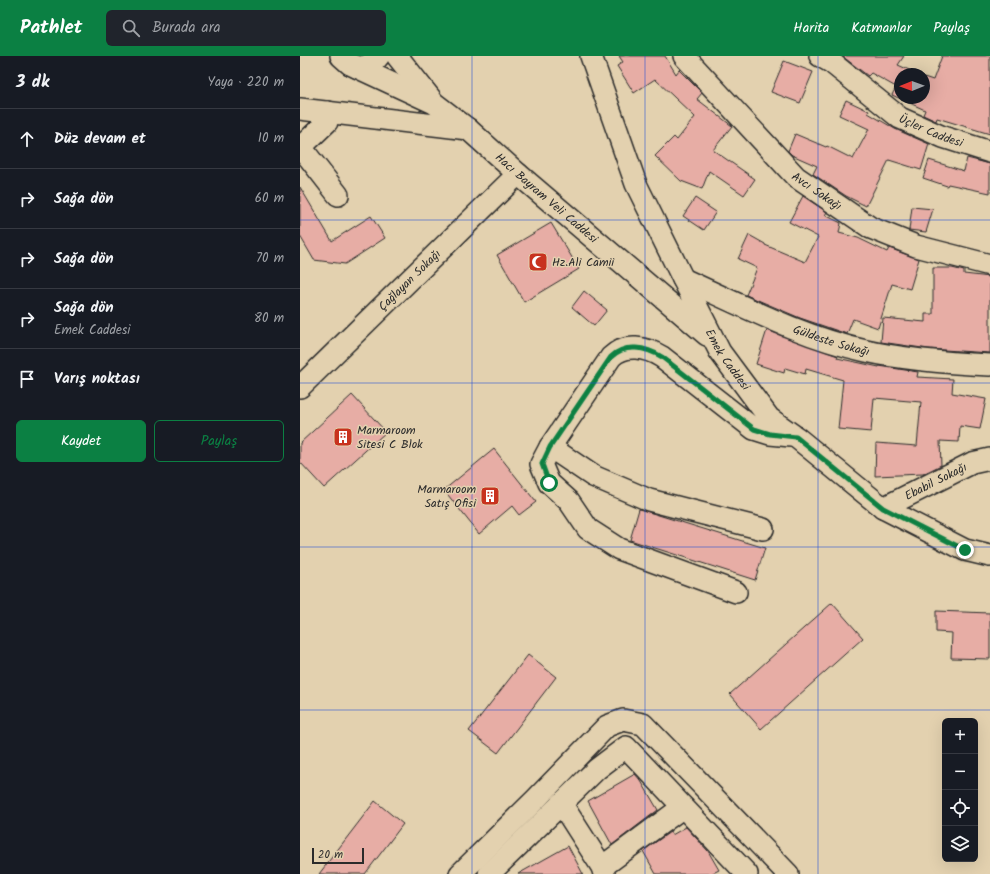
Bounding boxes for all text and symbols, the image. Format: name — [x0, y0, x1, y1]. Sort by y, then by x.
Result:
search box — [106, 10, 386, 46]
text: Pathlet — [20, 13, 82, 43]
text: Burada ara — [152, 16, 221, 40]
icon: search — [120, 17, 142, 39]
text: Harita — [793, 17, 829, 39]
text: Katmanlar — [851, 17, 911, 39]
text: Paylaş — [933, 17, 970, 39]
north arrow — [894, 68, 930, 104]
text: 3 dk — [16, 69, 49, 96]
text: Yaya · 220 m — [208, 72, 284, 93]
street label: Üçler Caddesi — [896, 110, 966, 153]
text: Düz devam et — [54, 127, 146, 151]
icon: ahead — [16, 128, 38, 150]
text: 10 m — [258, 128, 284, 149]
street label: Hacı Bayram Veli Caddesi — [490, 149, 603, 249]
street label: Avcı Sokağı — [787, 168, 846, 216]
text: Sağa dön — [54, 187, 114, 211]
icon: right — [16, 188, 38, 210]
text: 60 m — [255, 188, 284, 209]
street label: Çağlayan Sokağı — [374, 245, 446, 316]
text: Sağa dön — [54, 247, 114, 271]
icon: right — [16, 248, 38, 270]
text: 70 m — [256, 248, 284, 269]
mosque icon: Hz.Ali Camii — [527, 251, 549, 273]
place label: Hz.Ali Camii — [552, 253, 615, 272]
text: Sağa dön — [54, 296, 114, 320]
icon: right — [16, 308, 38, 330]
text: 80 m — [254, 308, 284, 329]
text: Emek Caddesi — [54, 320, 130, 341]
street label: Güldeste Sokağı — [790, 320, 871, 362]
street label: Emek Caddesi — [700, 326, 755, 396]
text: Varış noktası — [54, 367, 140, 391]
icon: arrive — [16, 368, 38, 390]
button: Kaydet — [16, 420, 146, 462]
button: Paylaş — [154, 420, 284, 462]
place label: Marmaroom Sitesi C Blok — [357, 421, 423, 454]
building icon: Marmaroom Sitesi C Blok — [332, 426, 354, 448]
street label: Ebabil Sokağı — [901, 458, 970, 506]
route start — [540, 474, 558, 492]
place label: Marmaroom Satış Ofisi — [417, 480, 477, 513]
building icon: Marmaroom Satış Ofisi — [479, 485, 501, 507]
route end — [956, 541, 974, 559]
map controls — [942, 718, 978, 862]
button: + — [942, 718, 978, 754]
button: − — [942, 754, 978, 790]
button: locate — [942, 790, 978, 826]
button: layers — [942, 826, 978, 862]
scale bar — [312, 846, 364, 865]
text: 20 m — [318, 846, 343, 864]

